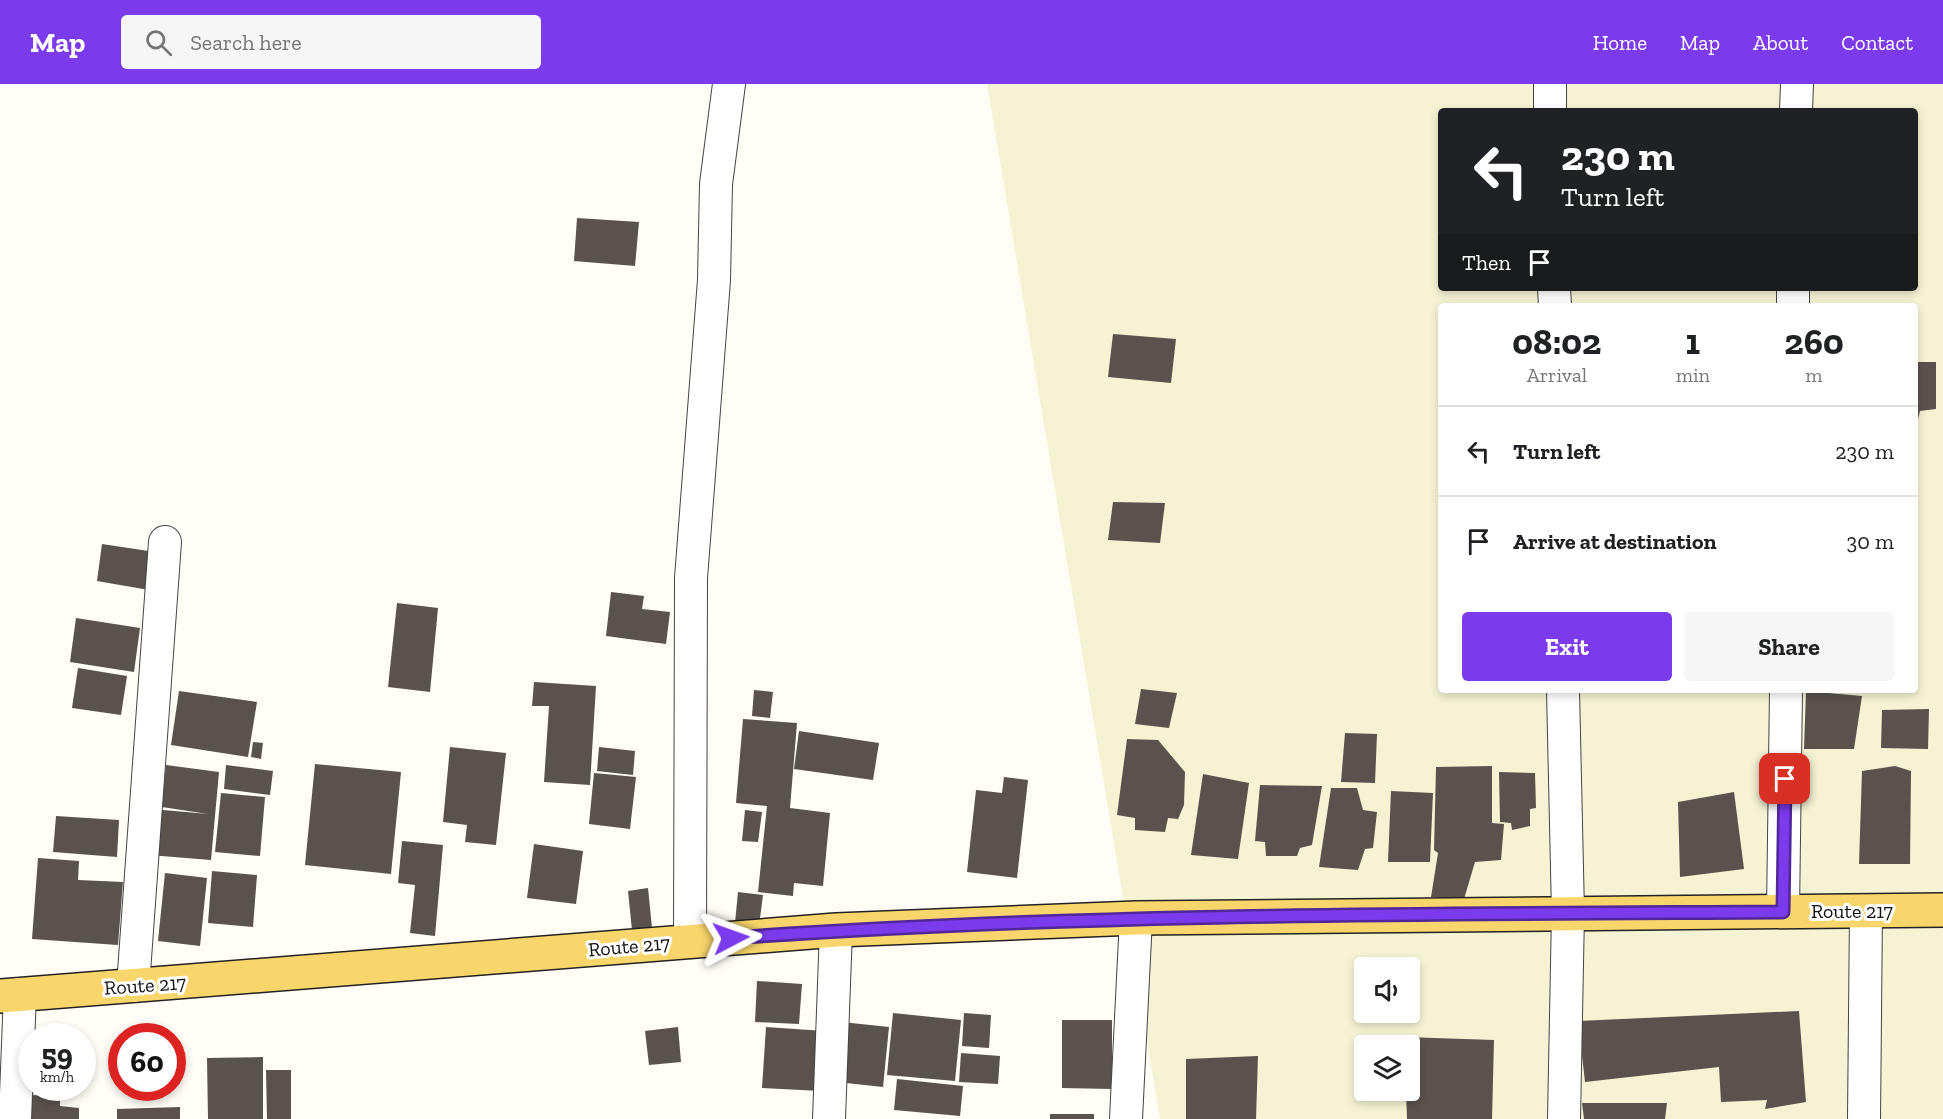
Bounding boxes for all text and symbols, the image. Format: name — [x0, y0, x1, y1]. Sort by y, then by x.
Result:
search box — [121, 15, 541, 69]
text: Map — [30, 26, 85, 59]
icon: search — [142, 26, 175, 59]
text: Search here — [190, 29, 302, 56]
text: Home — [1593, 30, 1647, 55]
text: Map — [1680, 30, 1720, 55]
text: About — [1753, 30, 1808, 55]
text: Contact — [1841, 30, 1913, 55]
text: 230 m — [1561, 130, 1675, 181]
icon: left — [1462, 132, 1540, 210]
text: Turn left — [1561, 181, 1664, 213]
icon: arrive — [1523, 246, 1556, 279]
text: Then — [1462, 249, 1511, 276]
text: 08:02 — [1512, 320, 1601, 363]
text: 1 — [1686, 320, 1700, 363]
text: 260 — [1784, 320, 1844, 363]
text: Arrival — [1527, 363, 1587, 387]
text: min — [1676, 363, 1710, 387]
text: m — [1805, 363, 1823, 387]
icon: left — [1462, 435, 1495, 468]
text: Turn left — [1513, 438, 1600, 465]
text: 230 m — [1835, 438, 1894, 465]
icon: arrive — [1462, 525, 1495, 558]
text: Arrive at destination — [1513, 528, 1716, 555]
text: 30 m — [1847, 528, 1894, 555]
button: Exit — [1462, 612, 1672, 681]
button: Share — [1684, 612, 1894, 681]
pin — [1759, 753, 1810, 804]
icon: arrive — [1768, 762, 1801, 795]
street label: Route 217 — [1811, 899, 1894, 923]
position arrow — [699, 906, 763, 970]
street label: Route 217 — [587, 930, 671, 962]
map controls — [1354, 957, 1420, 1101]
button: sound — [1354, 957, 1420, 1023]
street label: Route 217 — [103, 970, 187, 1000]
speed limit sign: 60 — [108, 1023, 186, 1101]
button: layers — [1354, 1035, 1420, 1101]
text: 59 — [41, 1037, 73, 1073]
text: km/h — [40, 1068, 74, 1086]

